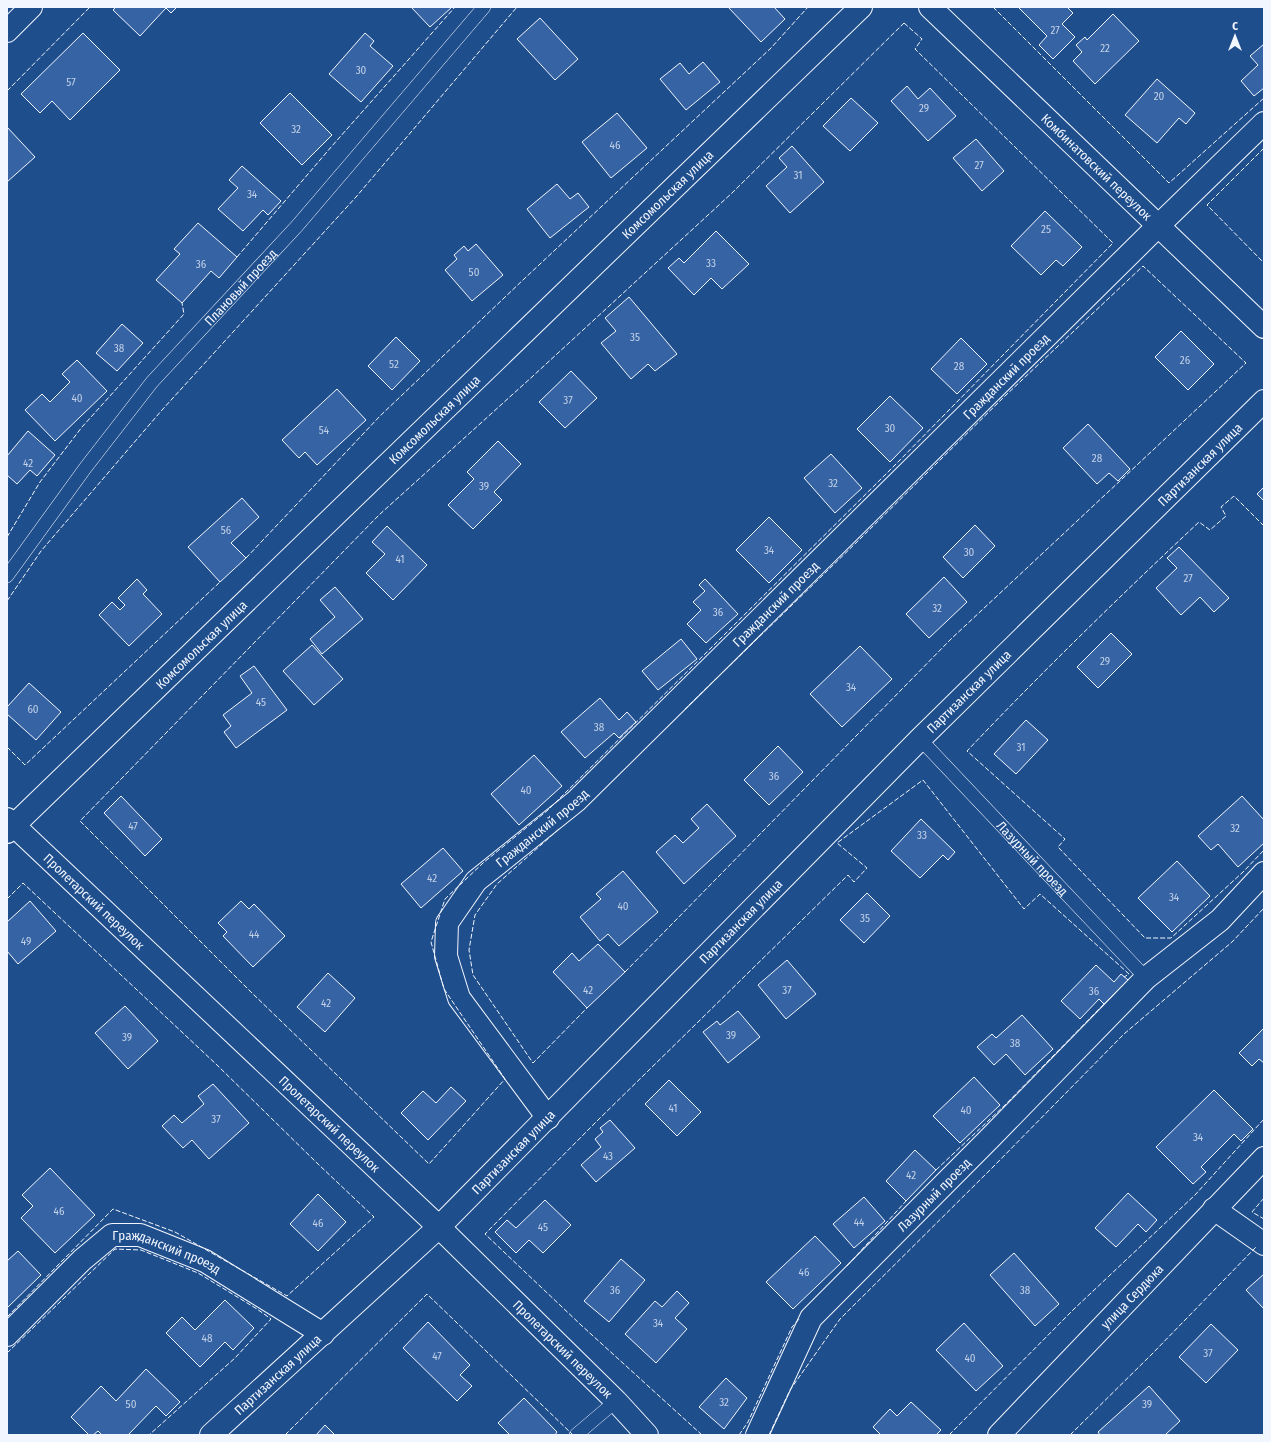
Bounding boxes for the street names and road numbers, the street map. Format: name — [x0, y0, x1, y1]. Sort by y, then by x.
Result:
street label: Комбинатовский переулок — [1038, 110, 1155, 223]
street label: Комсомольская улица — [619, 147, 716, 242]
street label: Плановый проезд — [201, 245, 280, 328]
street label: Гражданский проезд — [960, 330, 1053, 422]
street label: Комсомольская улица — [385, 372, 483, 467]
street label: Партизанская улица — [1155, 420, 1245, 509]
street label: Гражданский проезд — [729, 558, 822, 650]
street label: Комсомольская улица — [152, 597, 250, 692]
street label: Партизанская улица — [923, 647, 1014, 736]
street label: Гражданский проезд — [492, 785, 592, 870]
street label: Лазурный проезд — [994, 818, 1072, 899]
street label: Пролетарский переулок — [41, 850, 148, 953]
street label: Партизанская улица — [696, 876, 785, 966]
street label: Пролетарский переулок — [276, 1073, 383, 1175]
street label: Партизанская улица — [468, 1107, 558, 1197]
street label: Лазурный проезд — [894, 1155, 974, 1234]
street label: Гражданский проезд — [112, 1228, 224, 1277]
street label: улица Сердюка — [1098, 1261, 1166, 1332]
street label: Пролетарский переулок — [510, 1297, 616, 1401]
street label: Партизанская улица — [231, 1331, 324, 1418]

